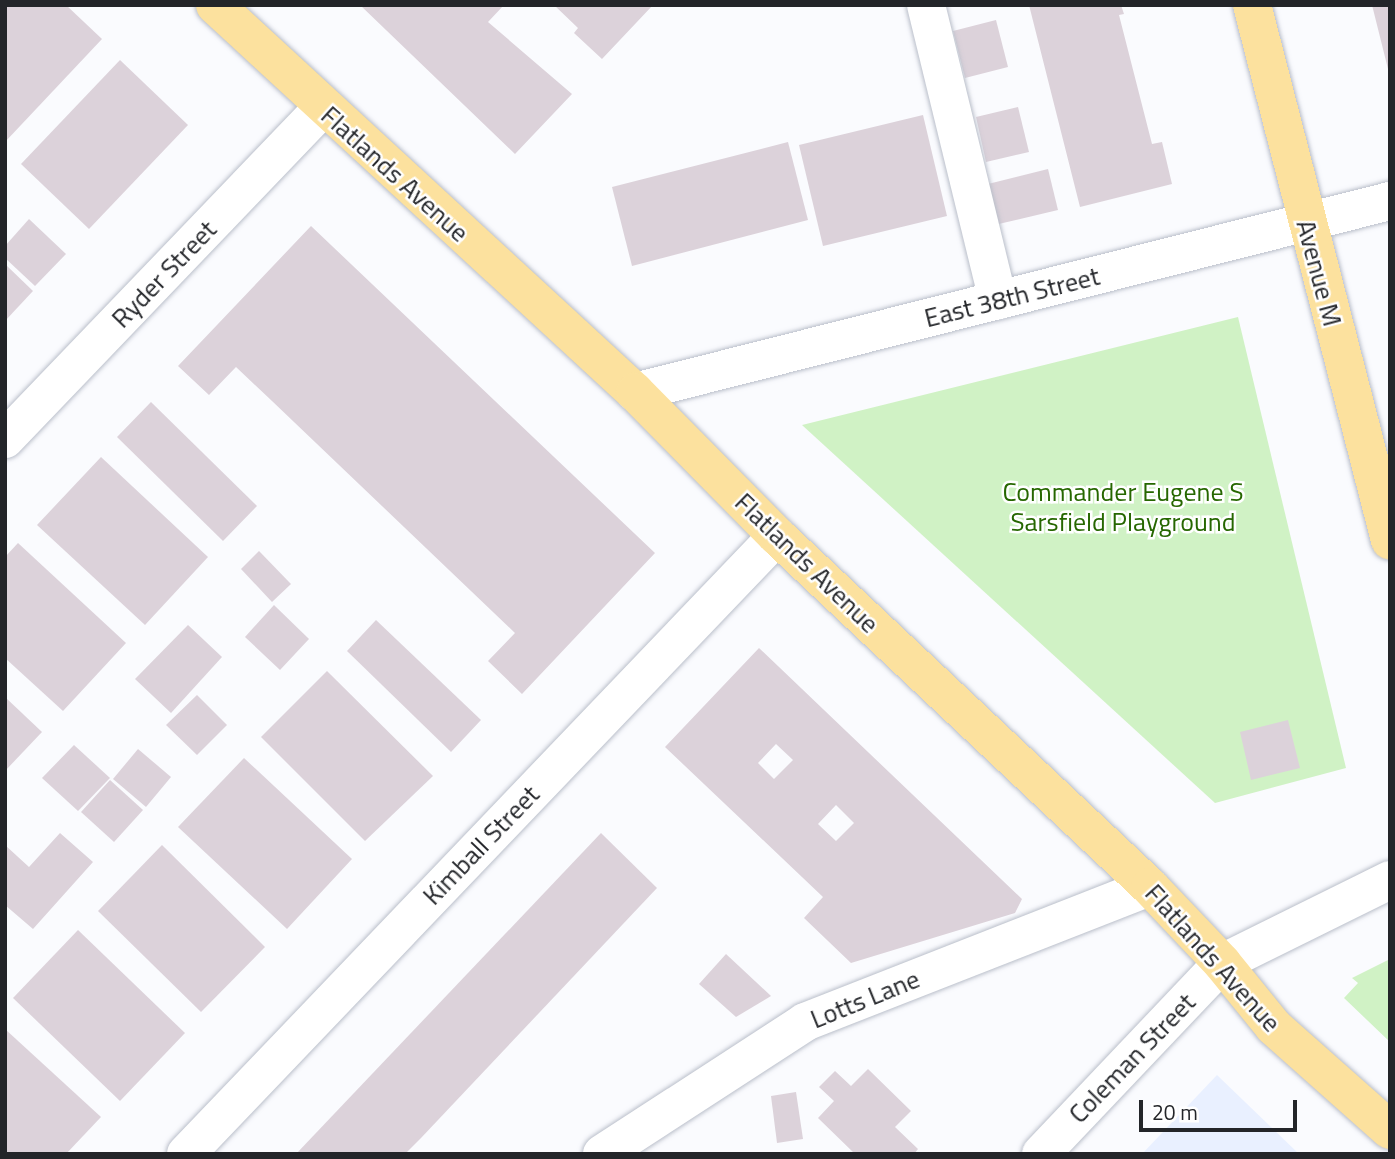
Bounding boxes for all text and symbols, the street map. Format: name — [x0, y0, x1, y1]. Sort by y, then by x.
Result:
street label: Flatlands Avenue — [315, 100, 475, 248]
street label: Ryder Street — [105, 214, 223, 334]
street label: Avenue M — [1290, 216, 1348, 330]
street label: East 38th Street — [921, 260, 1103, 334]
park label: Commander Eugene S Sarsfield Playground — [1002, 476, 1244, 538]
street label: Flatlands Avenue — [729, 487, 885, 639]
street label: Kimball Street — [416, 779, 546, 911]
street label: Flatlands Avenue — [1139, 878, 1287, 1038]
street label: Lotts Lane — [806, 963, 924, 1035]
street label: Coleman Street — [1062, 987, 1202, 1129]
scale bar — [1143, 1086, 1300, 1130]
text: 20 m — [1152, 1096, 1198, 1128]

